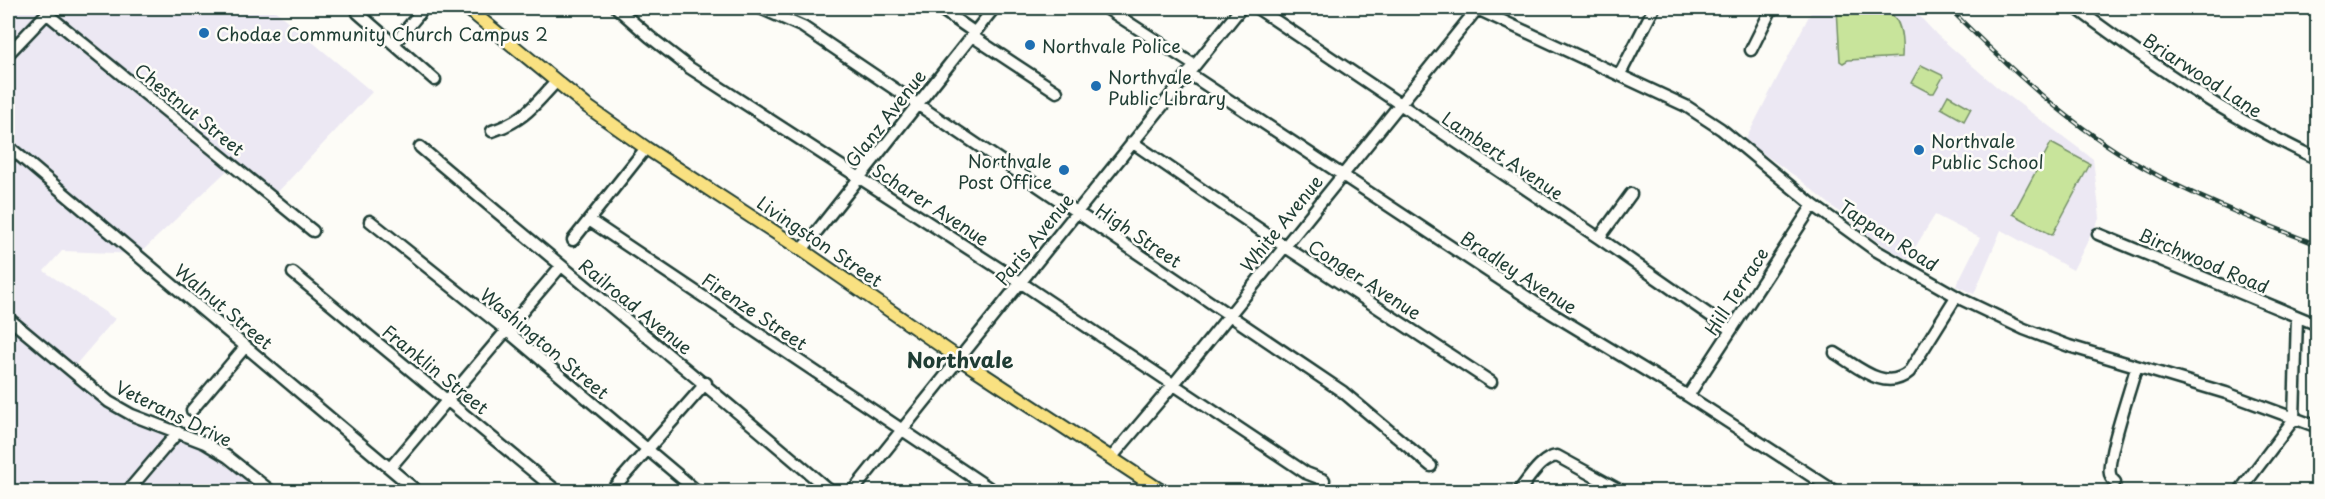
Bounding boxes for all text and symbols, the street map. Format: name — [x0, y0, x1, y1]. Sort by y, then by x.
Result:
place label: Chodae Community Church Campus 2 — [216, 20, 548, 47]
marker: Chodae Community Church Campus 2 — [197, 26, 211, 40]
street label: Briarwood Lane — [2138, 26, 2268, 124]
place label: Northvale Police — [1042, 32, 1181, 59]
marker: Northvale Police — [1023, 38, 1037, 52]
street label: Chestnut Street — [129, 56, 251, 162]
street label: Glanz Avenue — [838, 63, 932, 173]
place label: Northvale Public Library — [1108, 63, 1226, 111]
marker: Northvale Public Library — [1089, 79, 1103, 93]
street label: Lambert Avenue — [1437, 104, 1569, 206]
place label: Northvale Public School — [1931, 127, 2044, 175]
marker: Northvale Public School — [1912, 143, 1926, 157]
place label: Northvale Post Office — [958, 147, 1052, 195]
street label: Scharer Avenue — [867, 156, 995, 252]
marker: Northvale Post Office — [1057, 163, 1071, 177]
street label: White Avenue — [1233, 169, 1329, 277]
street label: Paris Avenue — [988, 187, 1080, 291]
street label: Livingston Street — [752, 189, 888, 293]
street label: Tappan Road — [1834, 193, 1944, 277]
street label: High Street — [1091, 196, 1187, 274]
street label: Birchwood Road — [2135, 220, 2273, 300]
street label: Bradley Avenue — [1455, 224, 1583, 320]
street label: Conger Avenue — [1303, 232, 1427, 326]
street label: Hill Terrace — [1697, 242, 1775, 340]
street label: Railroad Avenue — [573, 252, 699, 360]
street label: Walnut Street — [169, 257, 279, 355]
street label: Firenze Street — [697, 266, 813, 356]
street label: Washington Street — [475, 281, 615, 405]
street label: Franklin Street — [377, 318, 495, 420]
district label: Northvale — [907, 343, 1013, 375]
street label: Veterans Drive — [111, 373, 237, 453]

